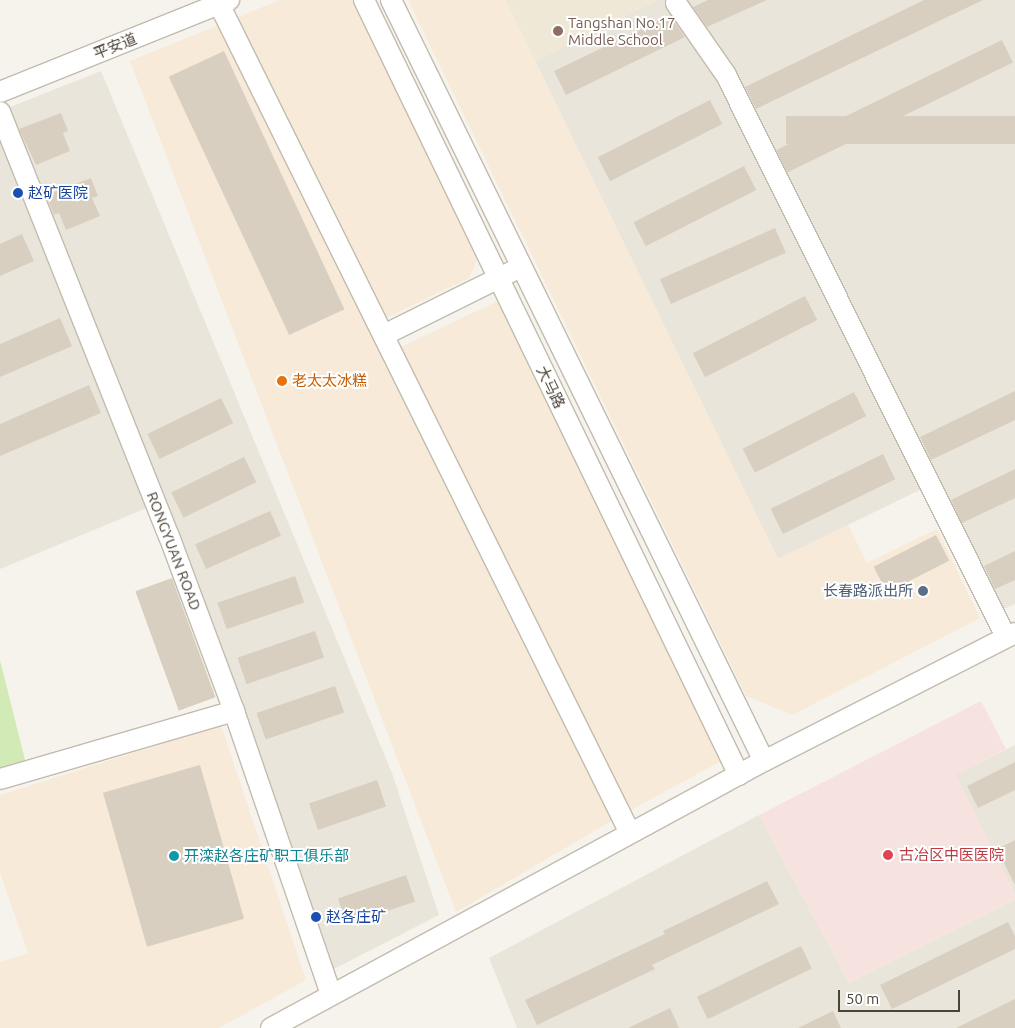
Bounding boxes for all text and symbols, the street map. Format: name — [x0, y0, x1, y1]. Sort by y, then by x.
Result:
place label: Tangshan No.17 Middle School — [568, 13, 675, 48]
marker: Tangshan No.17 Middle School — [552, 25, 564, 37]
street label: 平安道 — [91, 29, 139, 63]
place label: 赵矿医院 — [28, 184, 88, 202]
marker: 赵矿医院 — [12, 187, 24, 199]
street label: 大马路 — [533, 363, 569, 411]
place label: 老太太冰糕 — [292, 372, 367, 390]
marker: 老太太冰糕 — [276, 375, 288, 387]
street label: RONGYUAN ROAD — [143, 489, 205, 613]
place label: 长春路派出所 — [823, 582, 913, 600]
marker: 长春路派出所 — [917, 585, 929, 597]
place label: 古冶区中医医院 — [899, 846, 1004, 864]
place label: 开滦赵各庄矿职工俱乐部 — [184, 847, 349, 865]
marker: 古冶区中医医院 — [881, 848, 895, 862]
marker: 开滦赵各庄矿职工俱乐部 — [168, 850, 180, 862]
place label: 赵各庄矿 — [326, 908, 386, 926]
marker: 赵各庄矿 — [310, 911, 322, 923]
scale bar — [840, 980, 962, 1012]
text: 50 m — [846, 990, 879, 1007]

